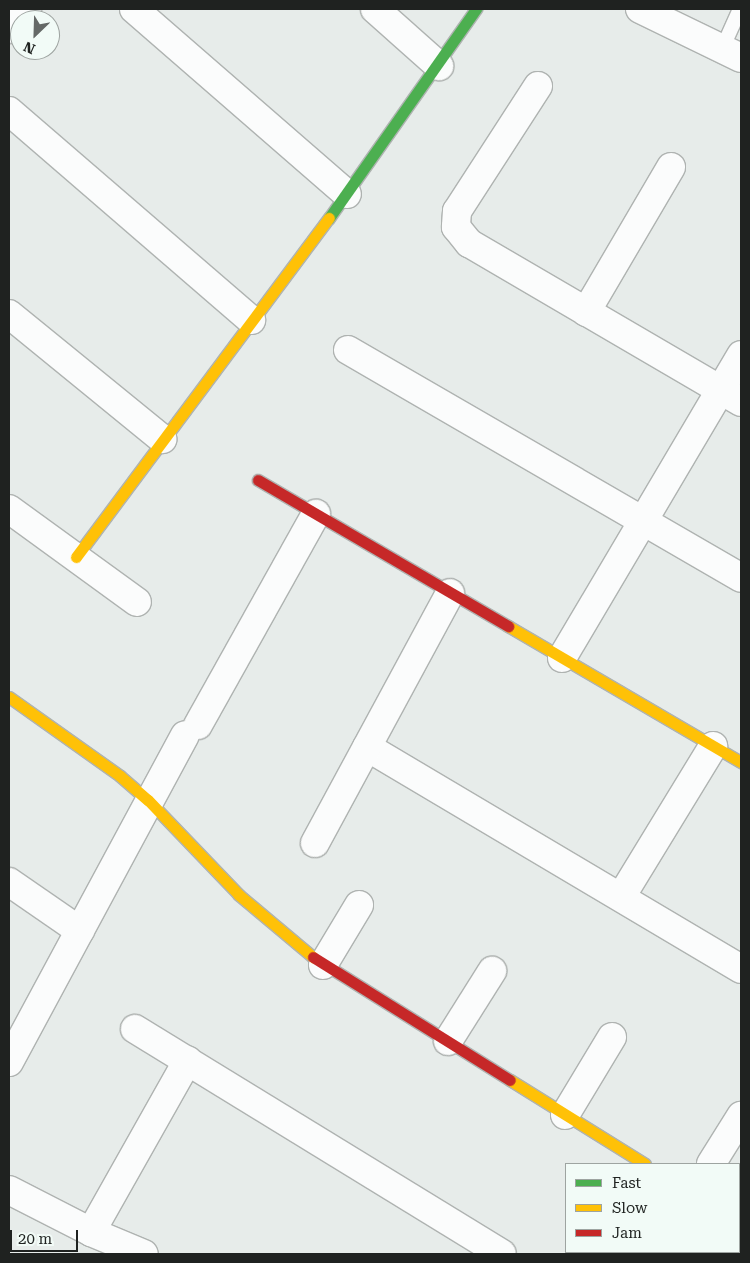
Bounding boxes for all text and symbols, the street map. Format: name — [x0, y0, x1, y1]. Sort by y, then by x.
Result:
north arrow — [10, 10, 60, 60]
text: N — [21, 38, 37, 57]
legend — [565, 1163, 740, 1253]
text: Fast — [612, 1174, 641, 1192]
text: Slow — [612, 1199, 647, 1217]
scale bar — [12, 1220, 80, 1252]
text: Jam — [612, 1224, 642, 1242]
text: 20 m — [18, 1230, 52, 1248]

